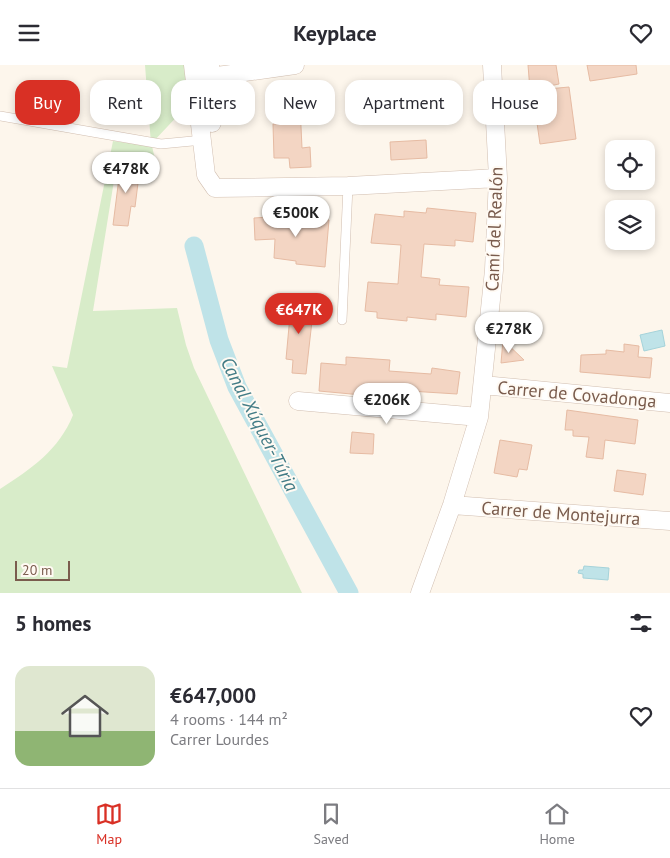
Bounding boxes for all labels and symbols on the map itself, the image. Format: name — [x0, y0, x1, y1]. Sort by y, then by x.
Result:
pin: €478K — [91, 151, 161, 194]
street label: Camí del Realón — [480, 166, 508, 292]
pin: €500K — [261, 195, 331, 238]
pin: €647K — [264, 293, 334, 335]
pin: €278K — [474, 311, 544, 354]
water label: Canal Xúquer-Túria — [216, 353, 305, 496]
street label: Carrer de Covadonga — [497, 376, 657, 412]
pin: €206K — [352, 383, 422, 425]
street label: Carrer de Montejurra — [481, 496, 641, 530]
scale bar — [15, 558, 70, 581]

